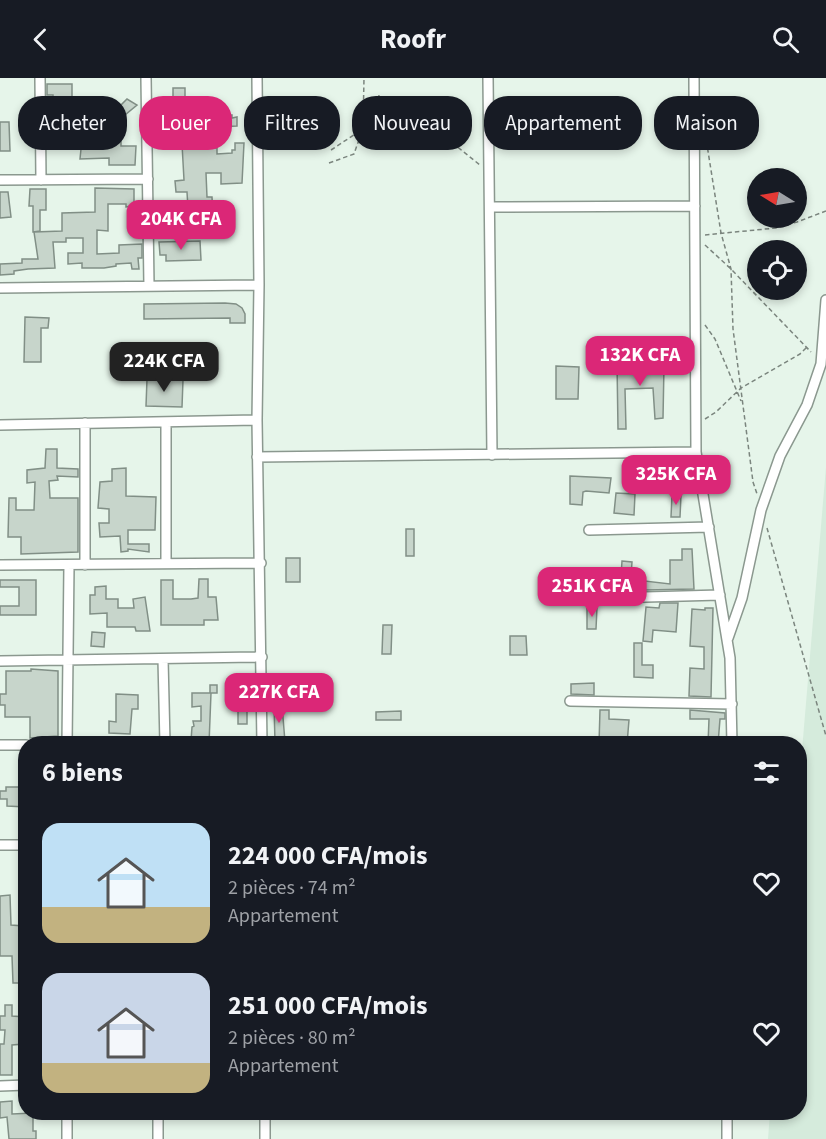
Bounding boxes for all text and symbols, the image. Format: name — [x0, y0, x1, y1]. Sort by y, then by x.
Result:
text: Roofr — [380, 20, 446, 59]
icon: back — [24, 23, 57, 56]
icon: search — [769, 23, 802, 56]
chip: Acheter — [18, 96, 127, 150]
chip: Louer — [139, 96, 232, 150]
chip: Filtres — [244, 96, 340, 150]
chip: Nouveau — [352, 96, 472, 150]
chip: Appartement — [484, 96, 642, 150]
chip: Maison — [654, 96, 759, 150]
north arrow — [747, 168, 807, 228]
map controls — [747, 168, 807, 300]
pin: 204K CFA — [119, 200, 243, 251]
text: 204K CFA — [141, 205, 221, 233]
button: locate — [747, 240, 807, 300]
pin: 132K CFA — [578, 336, 702, 387]
text: 132K CFA — [600, 341, 680, 369]
pin: 224K CFA — [102, 342, 226, 393]
text: 224K CFA — [124, 347, 204, 375]
pin: 325K CFA — [614, 455, 738, 506]
text: 325K CFA — [636, 460, 716, 488]
pin: 251K CFA — [530, 567, 654, 618]
text: 251K CFA — [552, 572, 632, 600]
pin: 227K CFA — [217, 673, 341, 724]
text: 227K CFA — [239, 678, 319, 706]
text: 6 biens — [42, 754, 123, 791]
icon: filters — [750, 756, 783, 789]
text: 224 000 CFA/mois — [228, 837, 428, 874]
icon: home — [90, 847, 162, 919]
icon: heart — [750, 867, 783, 900]
text: 2 pièces · 74 m² — [228, 874, 356, 902]
text: Appartement — [228, 902, 338, 930]
text: 251 000 CFA/mois — [228, 987, 428, 1024]
icon: home — [90, 997, 162, 1069]
icon: heart — [750, 1017, 783, 1050]
text: 2 pièces · 80 m² — [228, 1024, 356, 1052]
text: Appartement — [228, 1052, 338, 1080]

